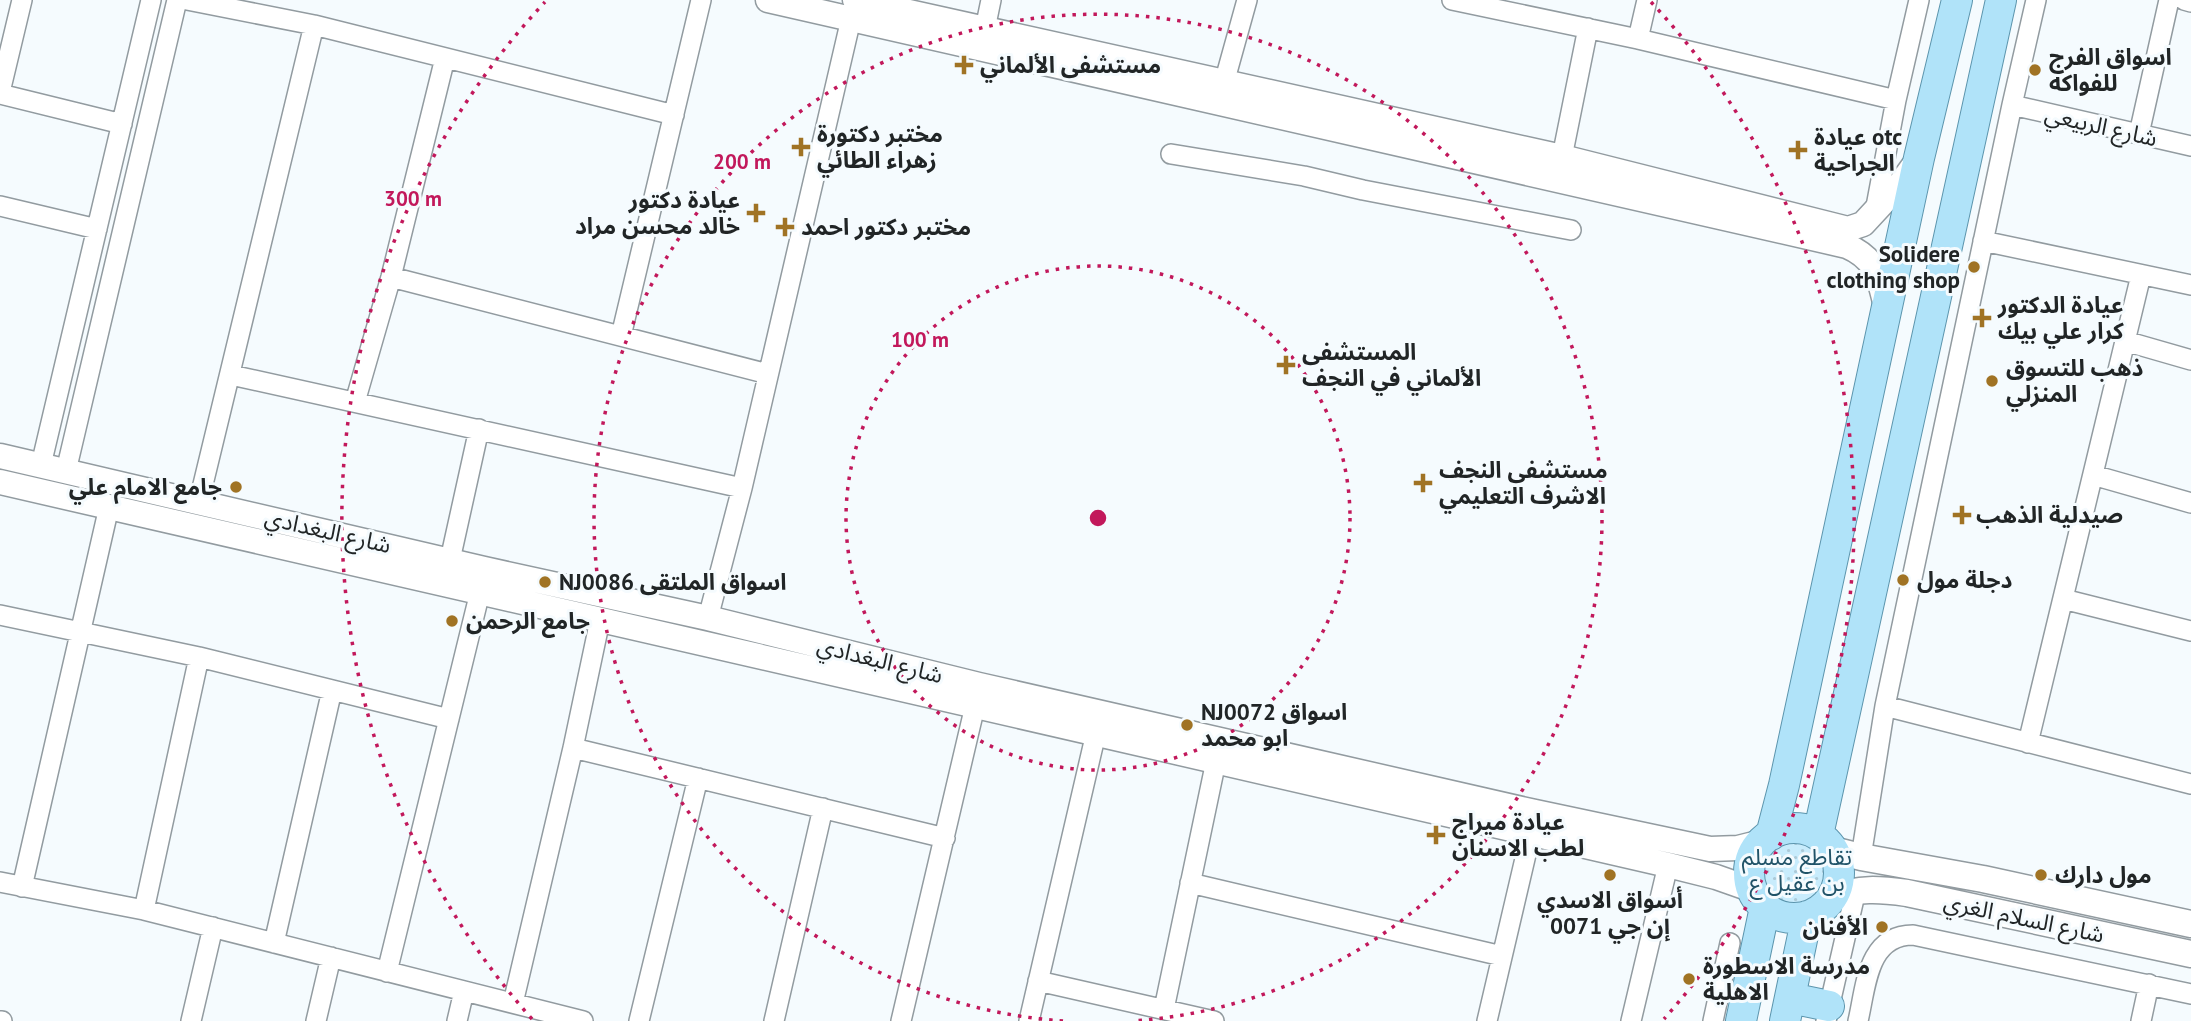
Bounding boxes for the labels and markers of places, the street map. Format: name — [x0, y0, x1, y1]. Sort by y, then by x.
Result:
place label: اسواق الفرج للفواكه — [2049, 42, 2172, 97]
place label: مستشفى الألماني — [980, 50, 1161, 83]
marker: مستشفى الألماني — [954, 55, 974, 75]
marker: اسواق الفرج للفواكه — [2027, 62, 2043, 78]
place label: مختبر دكتورة زهراء الطائي — [817, 119, 943, 178]
place label: عيادة otc الجراحية — [1814, 122, 1902, 177]
marker: مختبر دكتورة زهراء الطائي — [791, 137, 811, 157]
marker: عيادة otc الجراحية — [1788, 140, 1808, 160]
place label: عيادة دكتور خالد محسن مراد — [575, 185, 740, 240]
marker: عيادة دكتور خالد محسن مراد — [746, 203, 766, 223]
place label: مختبر دكتور احمد — [801, 212, 971, 241]
marker: مختبر دكتور احمد — [775, 217, 795, 237]
place label: Solidere clothing shop — [1826, 239, 1960, 294]
marker: Solidere clothing shop — [1966, 259, 1982, 275]
place label: عيادة الدكتور كرار علي بيك — [1997, 290, 2124, 349]
marker: عيادة الدكتور كرار علي بيك — [1972, 308, 1992, 328]
place label: المستشفى الألماني في النجف — [1302, 337, 1481, 396]
place label: ذهب للتسوق المنزلي — [2006, 353, 2144, 412]
marker: المستشفى الألماني في النجف — [1276, 355, 1296, 375]
marker: ذهب للتسوق المنزلي — [1984, 373, 2000, 389]
place label: مستشفى النجف الاشرف التعليمي — [1439, 455, 1608, 514]
place label: جامع الامام علي — [69, 472, 222, 505]
marker: مستشفى النجف الاشرف التعليمي — [1413, 473, 1433, 493]
marker: جامع الامام علي — [228, 479, 244, 495]
place label: صيدلية الذهب — [1976, 500, 2123, 529]
centre of rings — [1086, 506, 1110, 530]
marker: صيدلية الذهب — [1954, 507, 1970, 523]
place label: دجلة مول — [1917, 565, 2012, 594]
place label: NJ0086 اسواق الملتقى — [559, 567, 787, 596]
marker: دجلة مول — [1895, 572, 1911, 588]
marker: NJ0086 اسواق الملتقى — [537, 574, 553, 590]
place label: جامع الرحمن — [466, 606, 590, 638]
marker: جامع الرحمن — [444, 613, 460, 629]
place label: NJ0072 اسواق ابو محمد — [1201, 697, 1347, 752]
marker: NJ0072 اسواق ابو محمد — [1179, 717, 1195, 733]
place label: عيادة ميراج لطب الاسنان — [1452, 807, 1584, 862]
marker: عيادة ميراج لطب الاسنان — [1426, 825, 1446, 845]
place label: مول دارك — [2055, 860, 2152, 889]
marker: أسواق الاسدي إن جي 0071 — [1602, 867, 1618, 883]
marker: مول دارك — [2033, 867, 2049, 883]
place label: أسواق الاسدي إن جي 0071 — [1537, 885, 1683, 944]
place label: الأفنان — [1802, 912, 1868, 941]
marker: الأفنان — [1874, 919, 1890, 935]
place label: مدرسة الاسطورة الاهلية — [1703, 951, 1870, 1006]
marker: مدرسة الاسطورة الاهلية — [1681, 971, 1697, 987]

